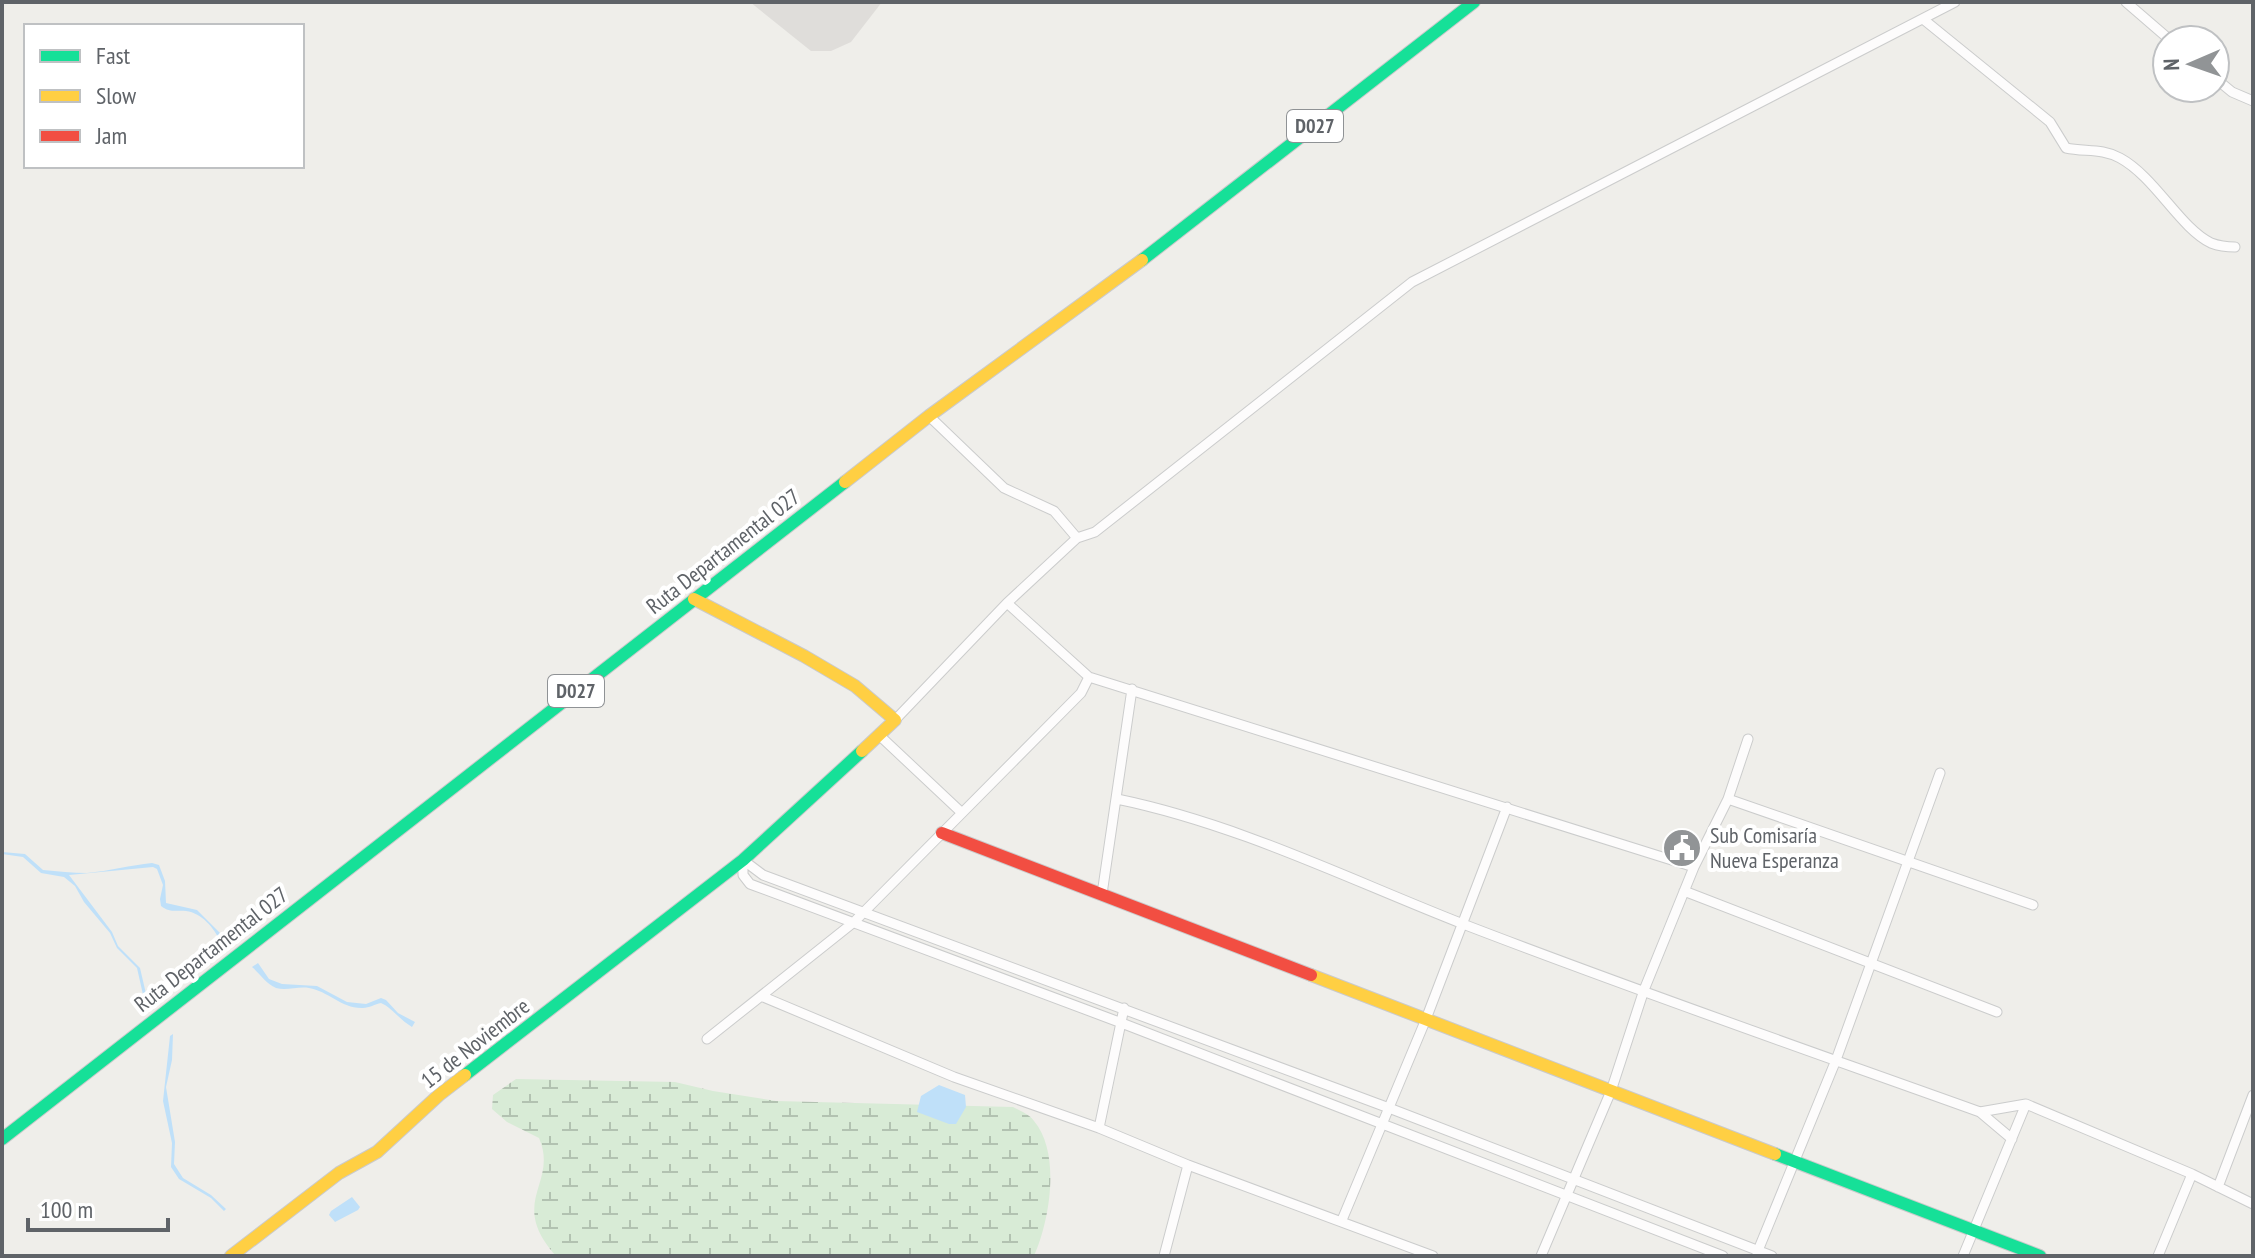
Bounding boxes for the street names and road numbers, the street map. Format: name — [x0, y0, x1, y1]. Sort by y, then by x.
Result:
road number: D027 — [1287, 110, 1343, 142]
street label: Ruta Departamental 027 — [641, 482, 805, 620]
road number: D027 — [548, 675, 604, 707]
street label: Ruta Departamental 027 — [129, 880, 293, 1018]
street label: 15 de Noviembre — [415, 992, 535, 1094]

